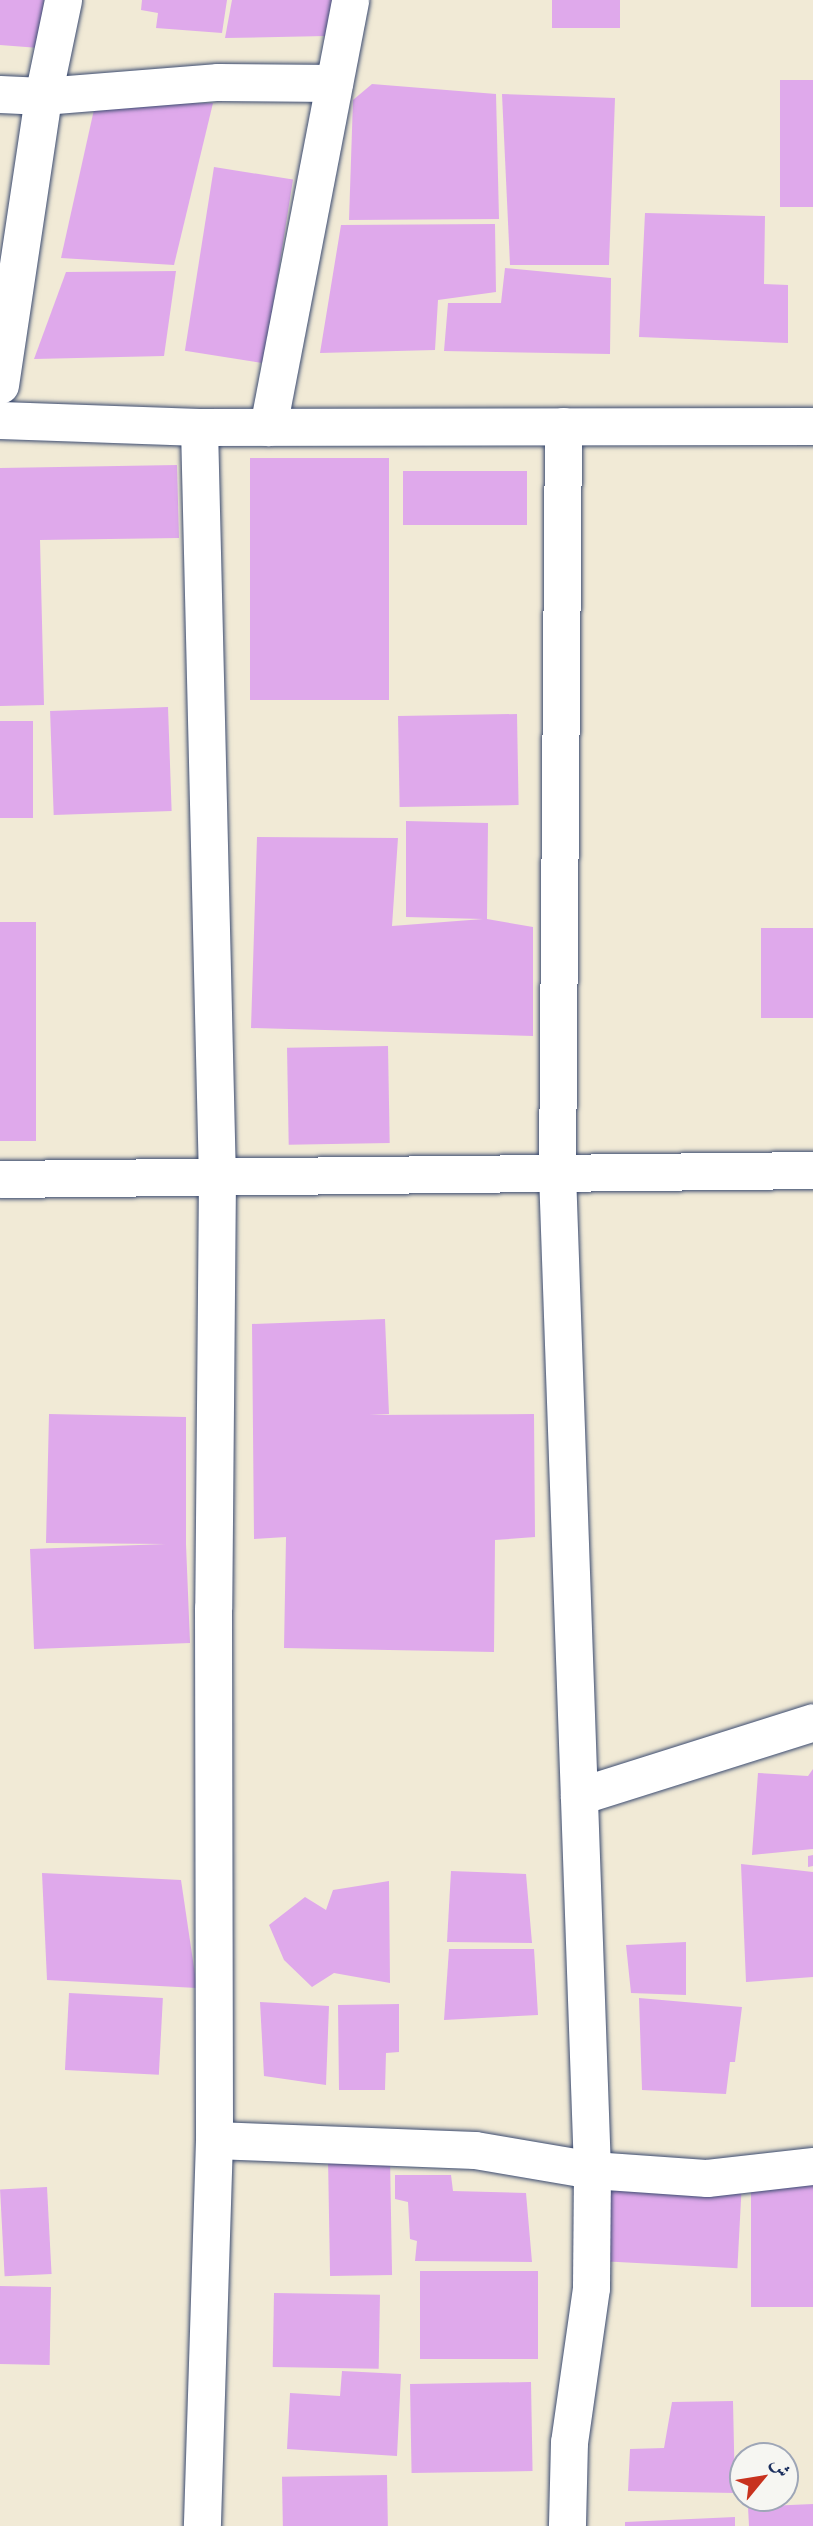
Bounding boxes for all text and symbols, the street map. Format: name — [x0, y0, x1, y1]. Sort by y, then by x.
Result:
north arrow — [729, 2442, 799, 2512]
text: ش — [766, 2453, 796, 2481]

